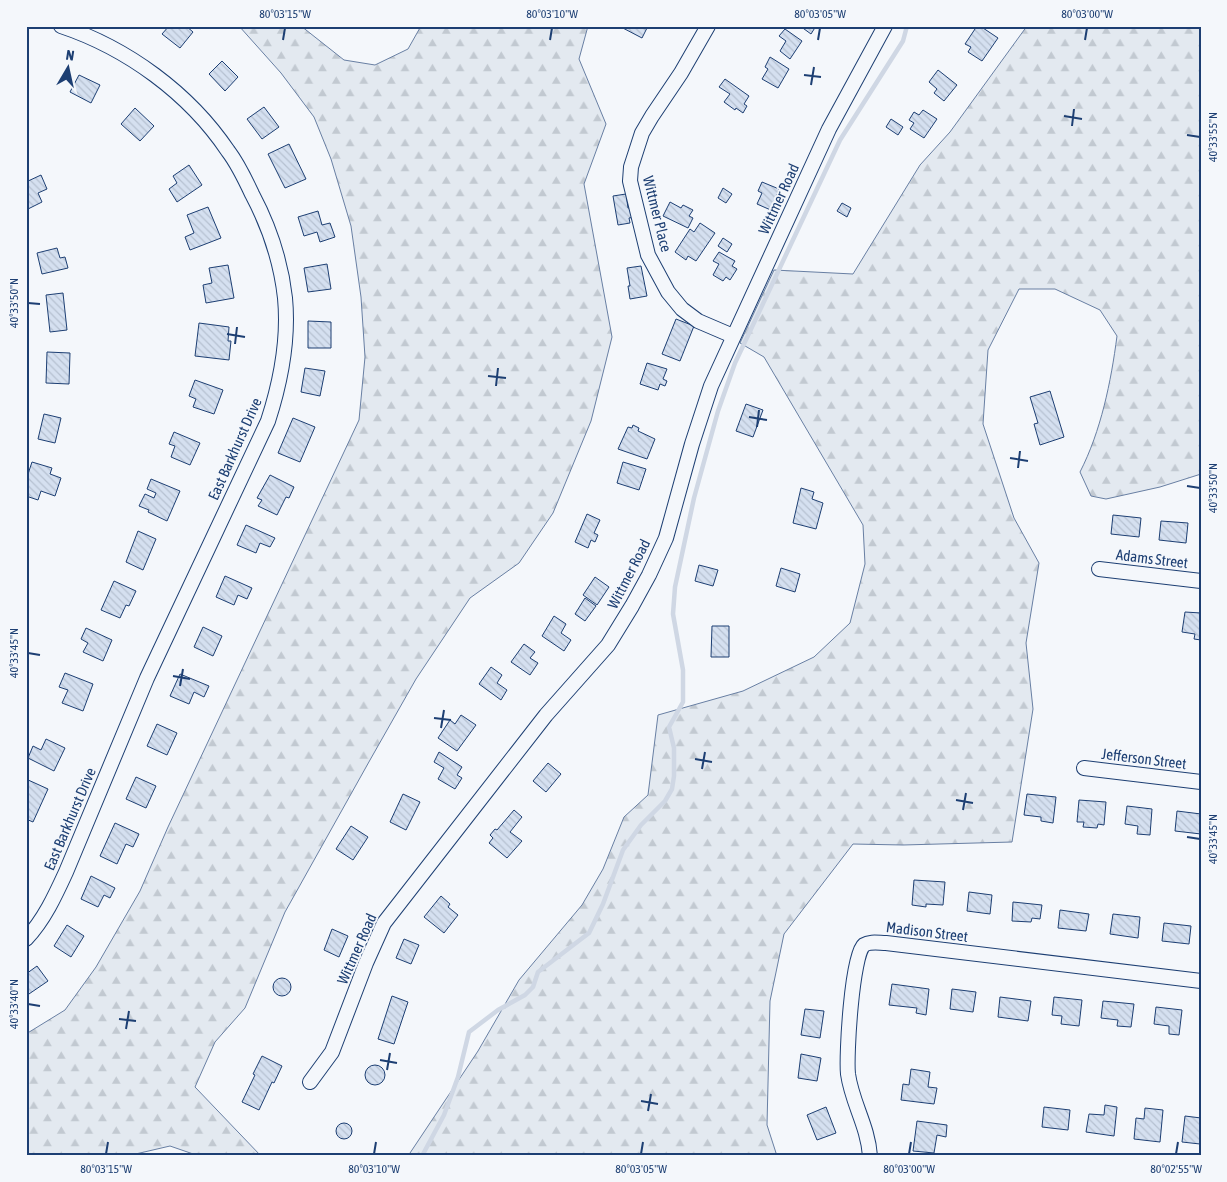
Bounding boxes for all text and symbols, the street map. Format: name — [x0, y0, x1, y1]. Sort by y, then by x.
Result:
text: 80°03'15"W — [259, 7, 311, 21]
text: 80°03'10"W — [526, 7, 578, 21]
text: 80°03'05"W — [794, 7, 846, 21]
text: 80°03'00"W — [1061, 7, 1113, 21]
north arrow — [42, 42, 92, 92]
text: N — [65, 47, 75, 64]
text: 40°33'55"N — [1206, 112, 1220, 162]
street label: Wittmer Road — [755, 161, 802, 237]
street label: Wittmer Place — [640, 174, 675, 254]
text: 40°33'50"N — [7, 278, 21, 328]
street label: East Barkhurst Drive — [204, 395, 265, 502]
text: 40°33'50"N — [1206, 463, 1220, 513]
street label: Wittmer Road — [604, 536, 653, 611]
street label: Adams Street — [1115, 546, 1189, 571]
text: 40°33'45"N — [7, 628, 21, 678]
street label: Jefferson Street — [1101, 745, 1188, 772]
street label: East Barkhurst Drive — [40, 765, 99, 873]
text: 40°33'45"N — [1206, 814, 1220, 864]
street label: Wittmer Road — [333, 911, 380, 987]
street label: Madison Street — [885, 918, 969, 945]
text: 40°33'40"N — [7, 979, 21, 1029]
text: 80°03'15"W — [80, 1162, 132, 1176]
text: 80°03'10"W — [348, 1162, 400, 1176]
text: 80°03'05"W — [615, 1162, 667, 1176]
text: 80°03'00"W — [883, 1162, 935, 1176]
text: 80°02'55"W — [1150, 1162, 1202, 1176]

